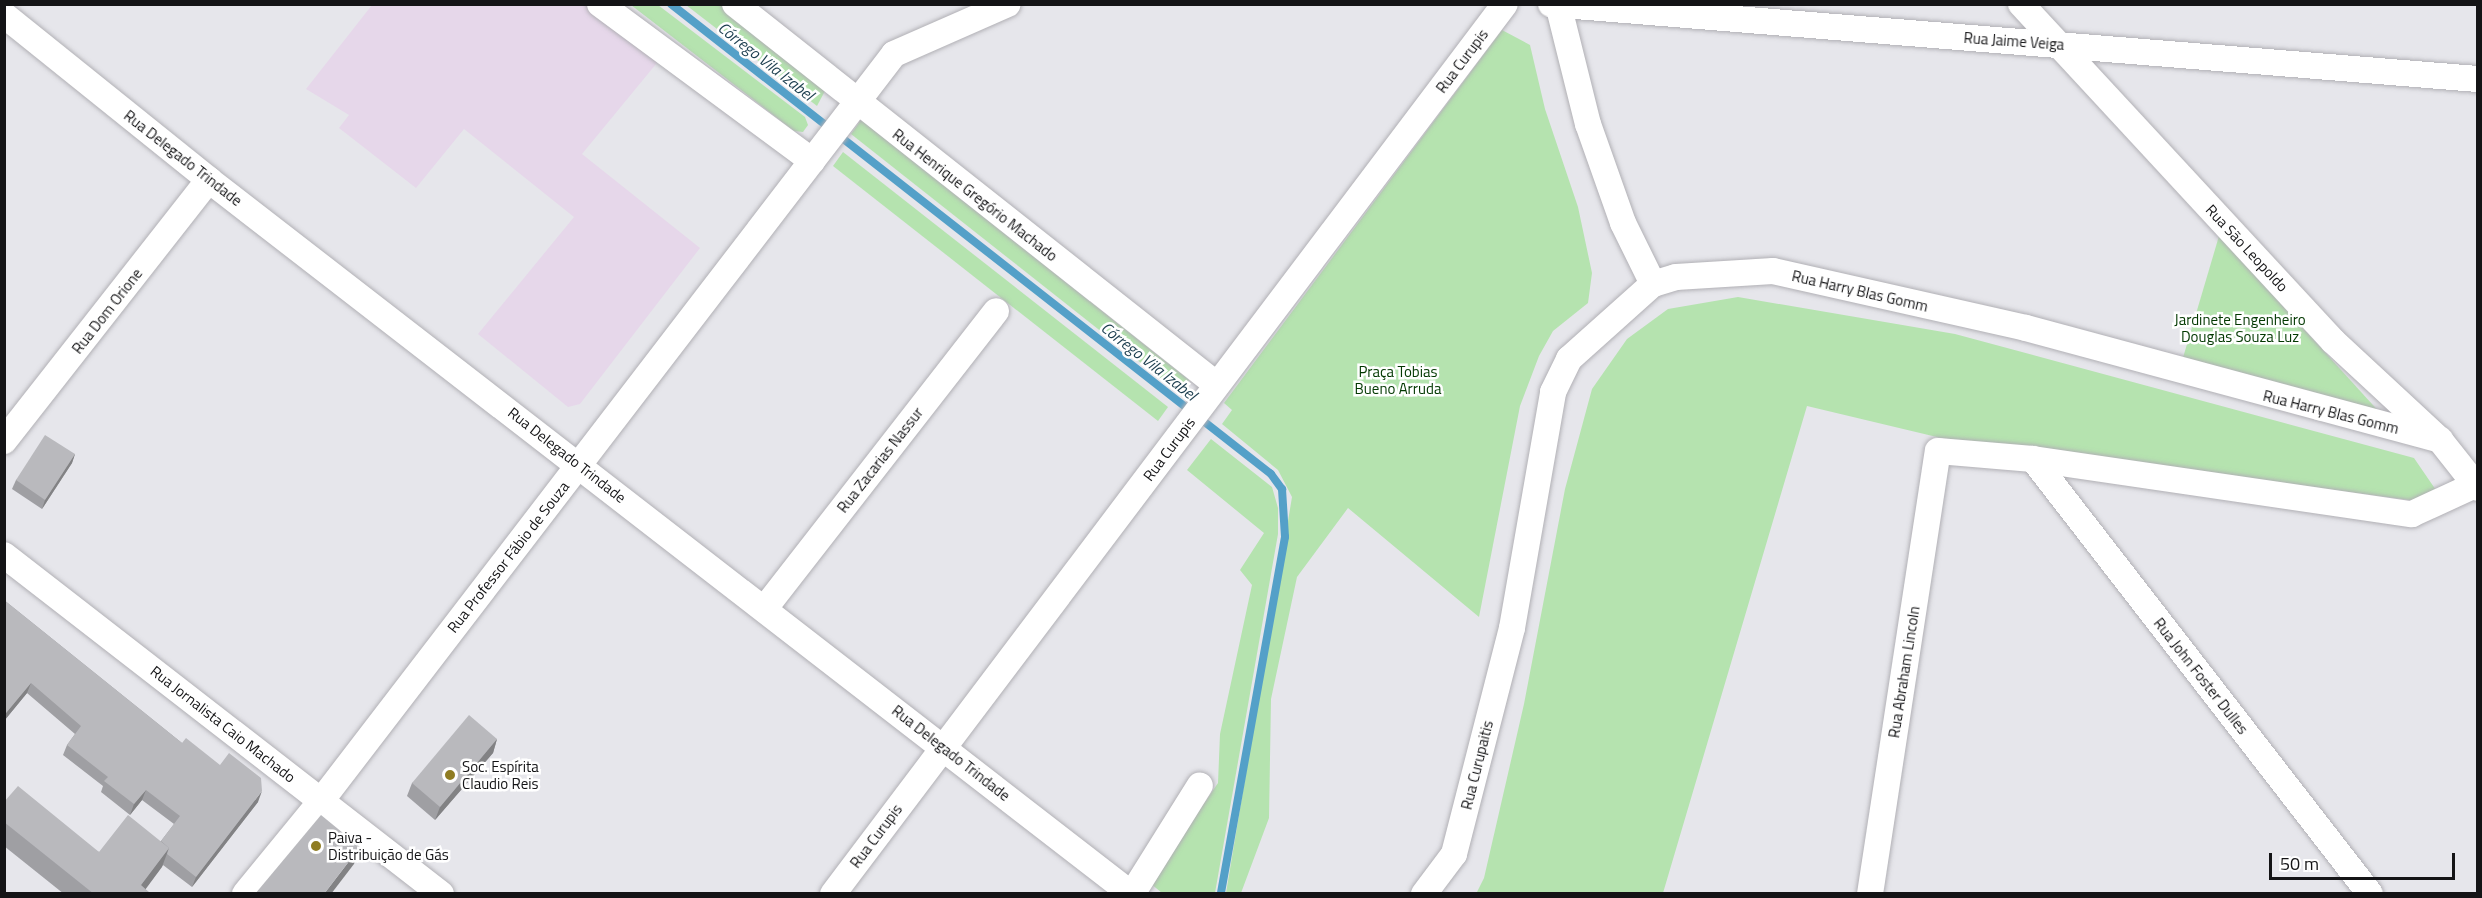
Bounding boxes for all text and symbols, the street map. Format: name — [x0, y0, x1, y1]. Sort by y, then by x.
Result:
water label: Córrego Vila Izabel — [714, 18, 818, 104]
street label: Rua Curupis — [1432, 26, 1492, 96]
street label: Rua Jaime Veiga — [1963, 29, 2065, 53]
street label: Rua Delegado Trindade — [120, 106, 246, 210]
street label: Rua Henrique Gregório Machado — [889, 125, 1061, 265]
street label: Rua São Leopoldo — [2202, 201, 2292, 295]
street label: Rua Dom Orione — [68, 265, 146, 357]
street label: Rua Harry Blas Gomm — [1790, 267, 1930, 315]
park label: Jardinete Engenheiro Douglas Souza Luz — [2174, 310, 2306, 345]
water label: Córrego Vila Izabel — [1097, 318, 1201, 404]
park label: Praça Tobias Bueno Arruda — [1355, 362, 1441, 397]
street label: Rua Harry Blas Gomm — [2261, 386, 2401, 438]
street label: Rua Delegado Trindade — [504, 403, 630, 507]
street label: Rua Zacarias Nassur — [833, 404, 927, 516]
street label: Rua Curupis — [1139, 414, 1199, 484]
street label: Rua Professor Fábio de Souza — [443, 478, 573, 636]
street label: Rua Abraham Lincoln — [1885, 605, 1923, 739]
street label: Rua John Foster Dulles — [2150, 614, 2252, 738]
street label: Rua Jornalista Caio Machado — [147, 662, 299, 786]
street label: Rua Delegado Trindade — [888, 701, 1014, 805]
street label: Rua Curupaitis — [1457, 719, 1497, 811]
place label: Soc. Espírita Claudio Reis — [462, 757, 539, 792]
marker: Soc. Espírita Claudio Reis — [443, 768, 457, 782]
street label: Rua Curupis — [846, 801, 906, 871]
place label: Paiva - Distribuição de Gás — [328, 828, 449, 863]
marker: Paiva - Distribuição de Gás — [309, 839, 323, 853]
scale bar — [2272, 841, 2458, 879]
text: 50 m — [2280, 850, 2319, 877]

